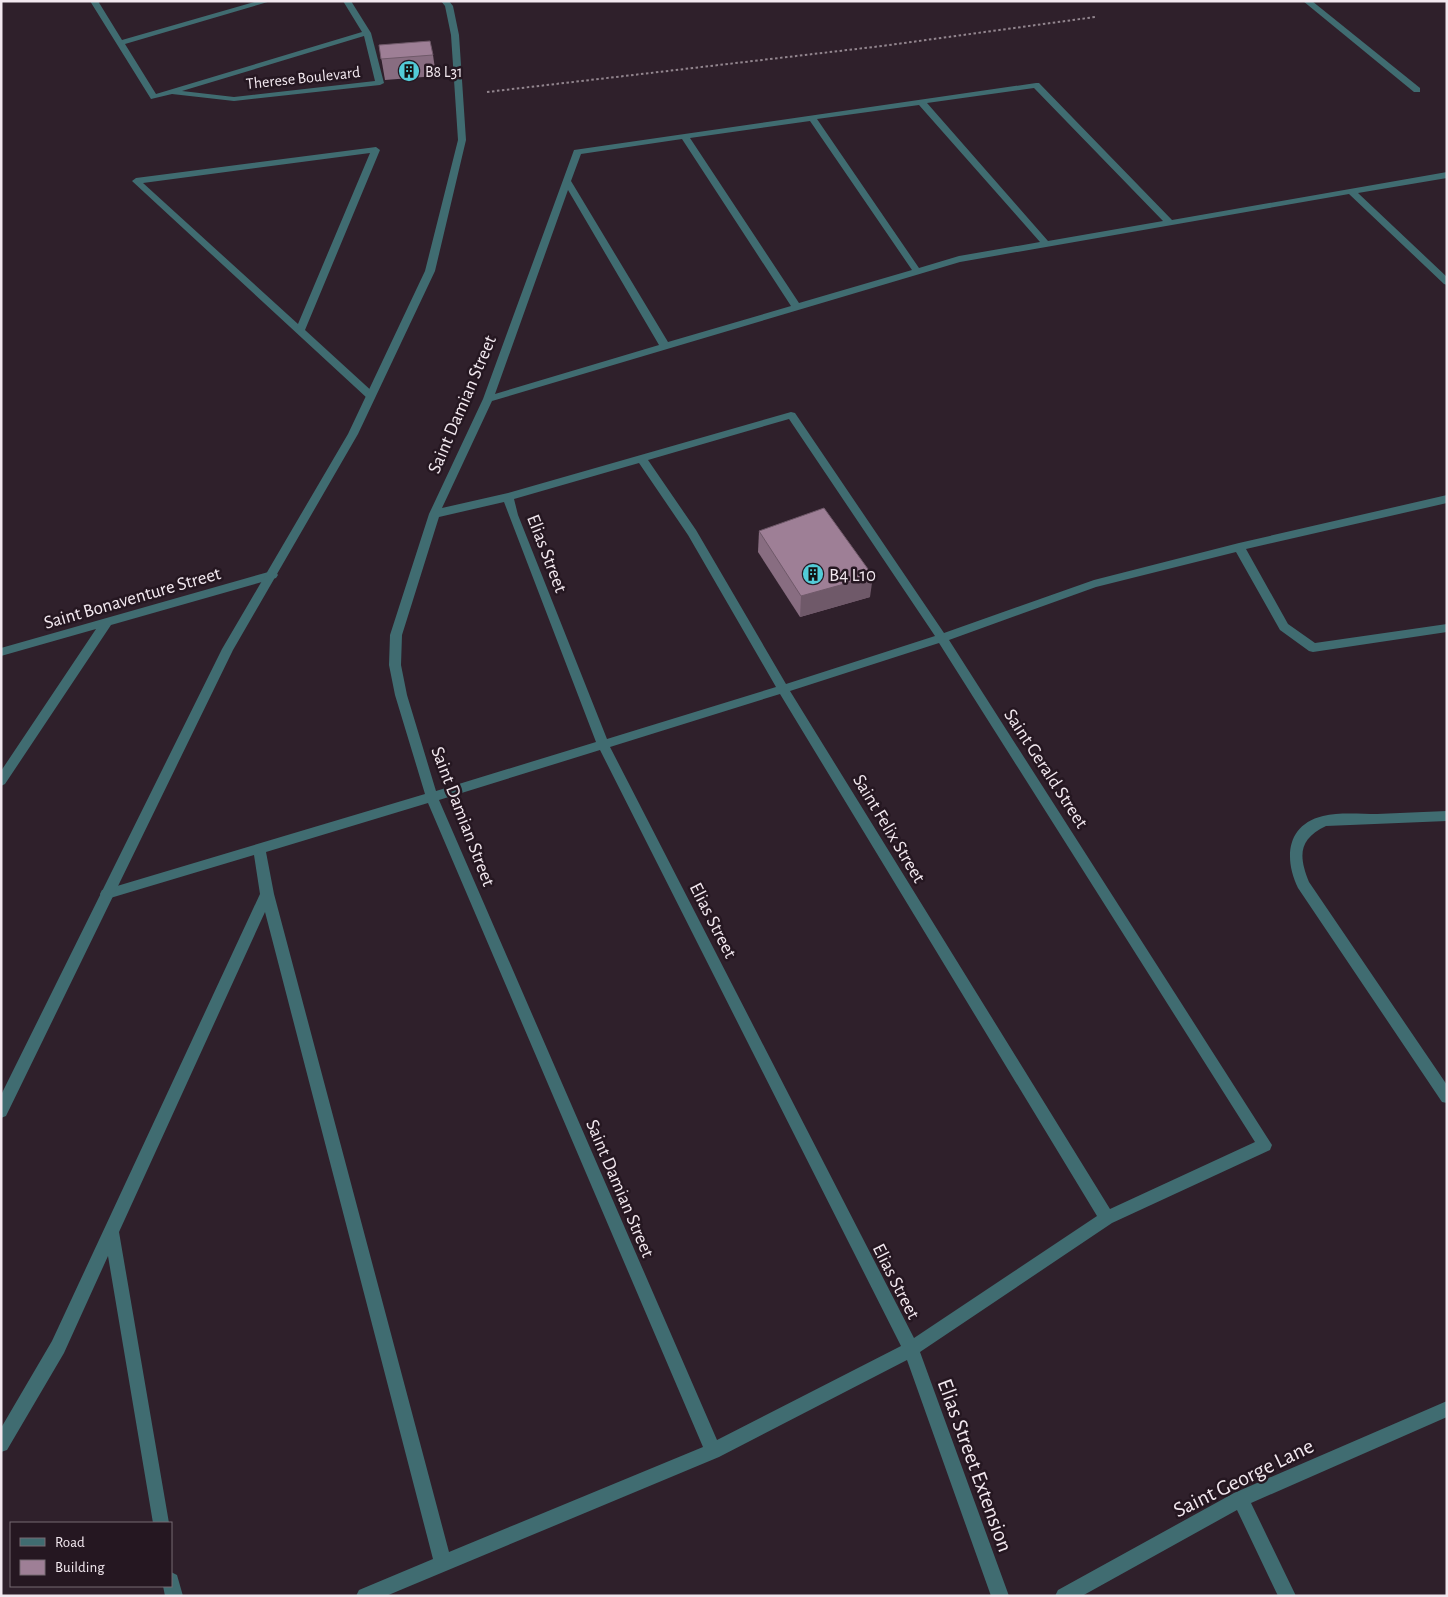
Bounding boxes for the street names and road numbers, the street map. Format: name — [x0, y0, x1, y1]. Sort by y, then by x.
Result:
street label: Therese Boulevard — [245, 64, 361, 92]
street label: Saint Damian Street — [425, 333, 500, 476]
street label: Elias Street — [523, 512, 570, 595]
street label: Saint Bonaventure Street — [42, 564, 223, 633]
street label: Saint Gerald Street — [1000, 706, 1091, 832]
street label: Saint Damian Street — [427, 744, 498, 889]
street label: Saint Felix Street — [849, 771, 928, 886]
street label: Elias Street — [686, 880, 740, 962]
street label: Saint Damian Street — [582, 1117, 657, 1260]
street label: Elias Street — [869, 1241, 923, 1323]
street label: Elias Street Extension — [934, 1376, 1017, 1555]
street label: Saint George Lane — [1170, 1434, 1317, 1521]

